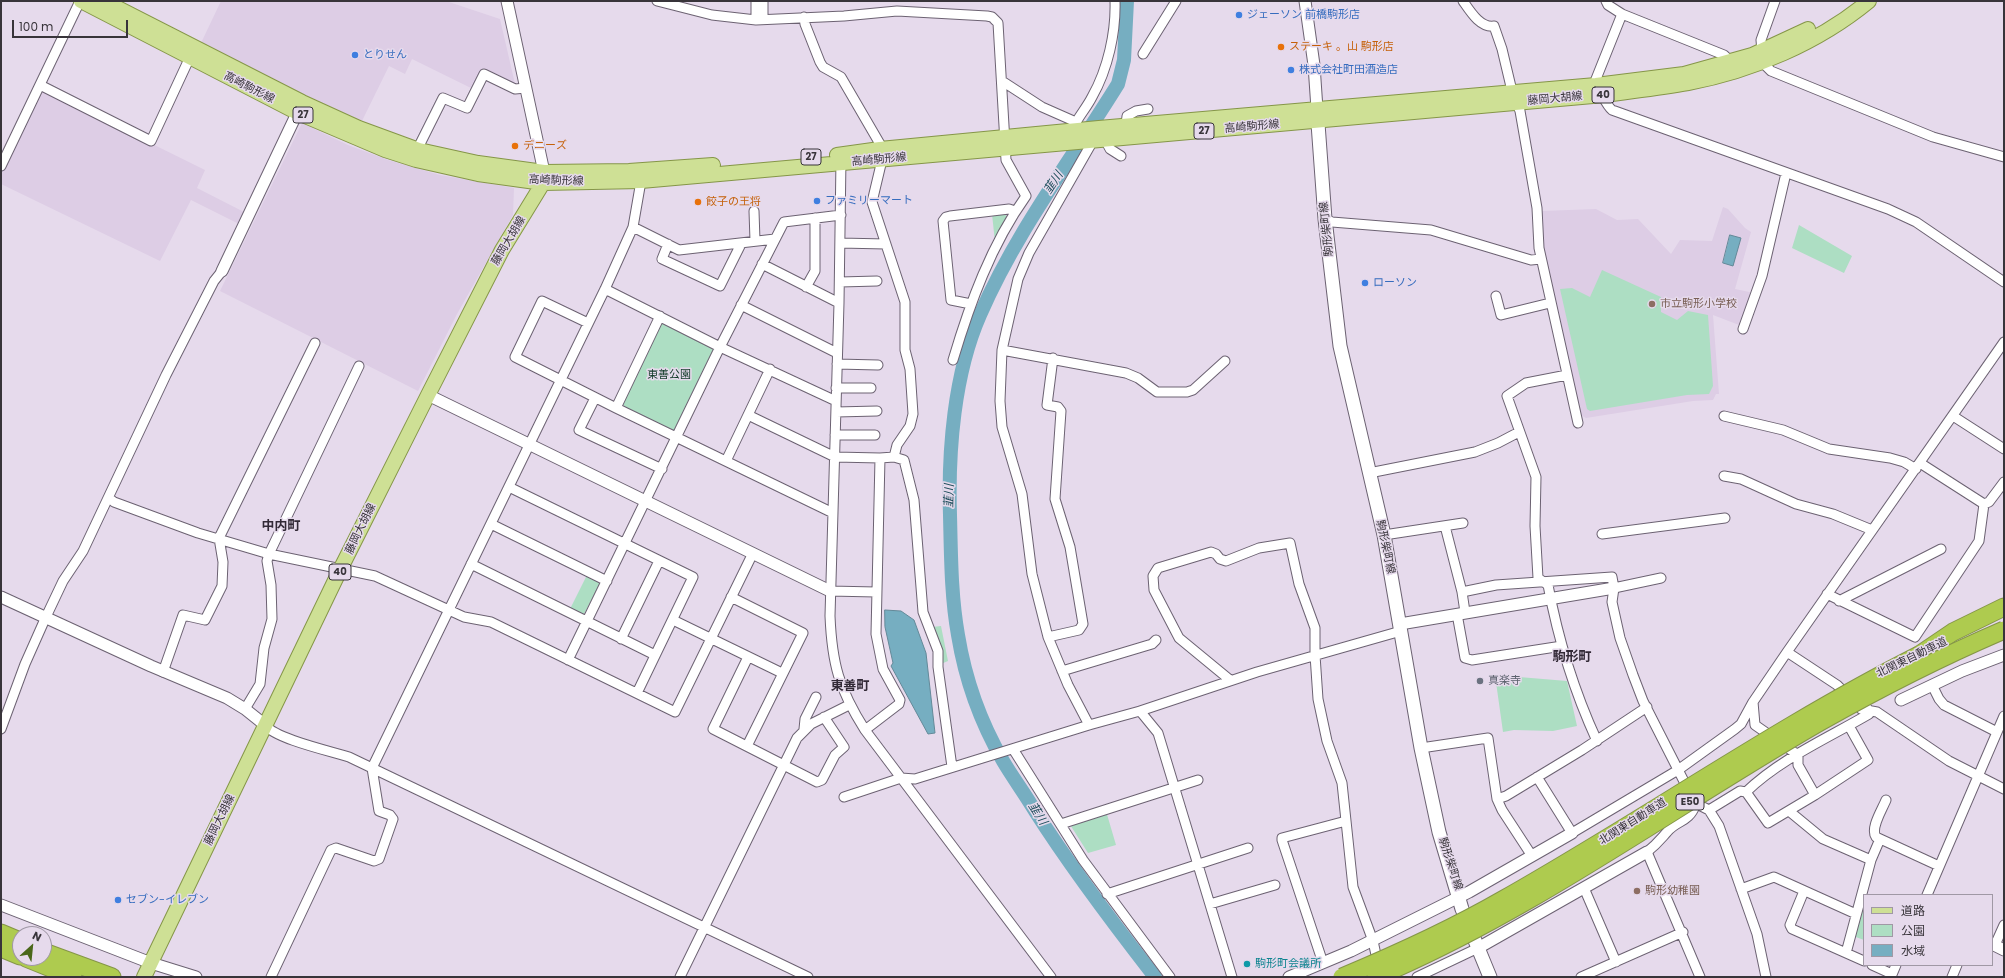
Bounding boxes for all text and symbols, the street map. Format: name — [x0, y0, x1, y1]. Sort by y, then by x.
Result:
place label: ジェーソン 前橋駒形店 — [1247, 8, 1360, 22]
marker: ジェーソン 前橋駒形店 — [1234, 10, 1244, 20]
scale bar — [14, 12, 130, 38]
text: 100 m — [19, 18, 53, 35]
place label: ステーキ 。山 駒形店 — [1289, 40, 1394, 54]
marker: ステーキ 。山 駒形店 — [1276, 42, 1286, 52]
place label: とりせん — [363, 48, 407, 62]
marker: とりせん — [350, 50, 360, 60]
place label: 株式会社町田酒造店 — [1299, 63, 1398, 77]
marker: 株式会社町田酒造店 — [1286, 65, 1296, 75]
street label: 高崎駒形線 — [222, 70, 276, 106]
road number: 40 — [1592, 87, 1614, 103]
street label: 藤岡大胡線 — [1527, 90, 1583, 108]
road number: 27 — [293, 107, 313, 123]
street label: 高崎駒形線 — [1224, 118, 1280, 136]
road number: 27 — [1194, 123, 1214, 139]
place label: デニーズ — [523, 139, 567, 153]
marker: デニーズ — [510, 141, 520, 151]
road number: 27 — [801, 149, 821, 165]
street label: 高崎駒形線 — [851, 151, 907, 169]
water label: 韮川 — [1041, 169, 1067, 197]
street label: 高崎駒形線 — [528, 173, 584, 189]
place label: ファミリーマート — [825, 194, 913, 208]
place label: 餃子の王将 — [706, 195, 761, 209]
marker: ファミリーマート — [812, 196, 822, 206]
marker: 餃子の王将 — [693, 197, 703, 207]
street label: 駒形柴町線 — [1318, 201, 1336, 257]
street label: 藤岡大胡線 — [489, 214, 529, 268]
place label: ローソン — [1373, 276, 1417, 290]
marker: ローソン — [1360, 278, 1370, 288]
place label: 市立駒形小学校 — [1660, 297, 1737, 311]
marker: 市立駒形小学校 — [1647, 299, 1657, 309]
park label: 東善公園 — [647, 368, 691, 382]
water label: 韮川 — [943, 484, 957, 508]
street label: 藤岡大胡線 — [343, 501, 379, 557]
district label: 中内町 — [262, 519, 300, 535]
street label: 駒形柴町線 — [1373, 519, 1397, 575]
road number: 40 — [329, 564, 351, 580]
street label: 北関東自動車道 — [1875, 635, 1949, 681]
district label: 駒形町 — [1553, 650, 1591, 666]
place label: 真楽寺 — [1488, 674, 1521, 688]
marker: 真楽寺 — [1475, 676, 1485, 686]
district label: 東善町 — [831, 679, 869, 695]
street label: 藤岡大胡線 — [202, 792, 238, 848]
road number: E50 — [1676, 794, 1704, 810]
street label: 北関東自動車道 — [1597, 796, 1669, 848]
water label: 韮川 — [1024, 800, 1050, 828]
street label: 駒形柴町線 — [1435, 836, 1465, 892]
place label: 駒形幼稚園 — [1645, 884, 1700, 898]
marker: 駒形幼稚園 — [1632, 886, 1642, 896]
place label: セブン-イレブン — [126, 893, 209, 907]
legend — [1863, 894, 1993, 966]
marker: セブン-イレブン — [113, 895, 123, 905]
text: 道路 — [1901, 902, 1925, 919]
text: 公園 — [1901, 922, 1925, 939]
north arrow — [12, 926, 52, 966]
text: N — [30, 927, 44, 945]
text: 水域 — [1901, 942, 1925, 959]
place label: 駒形町会議所 — [1255, 957, 1321, 971]
marker: 駒形町会議所 — [1242, 959, 1252, 969]

